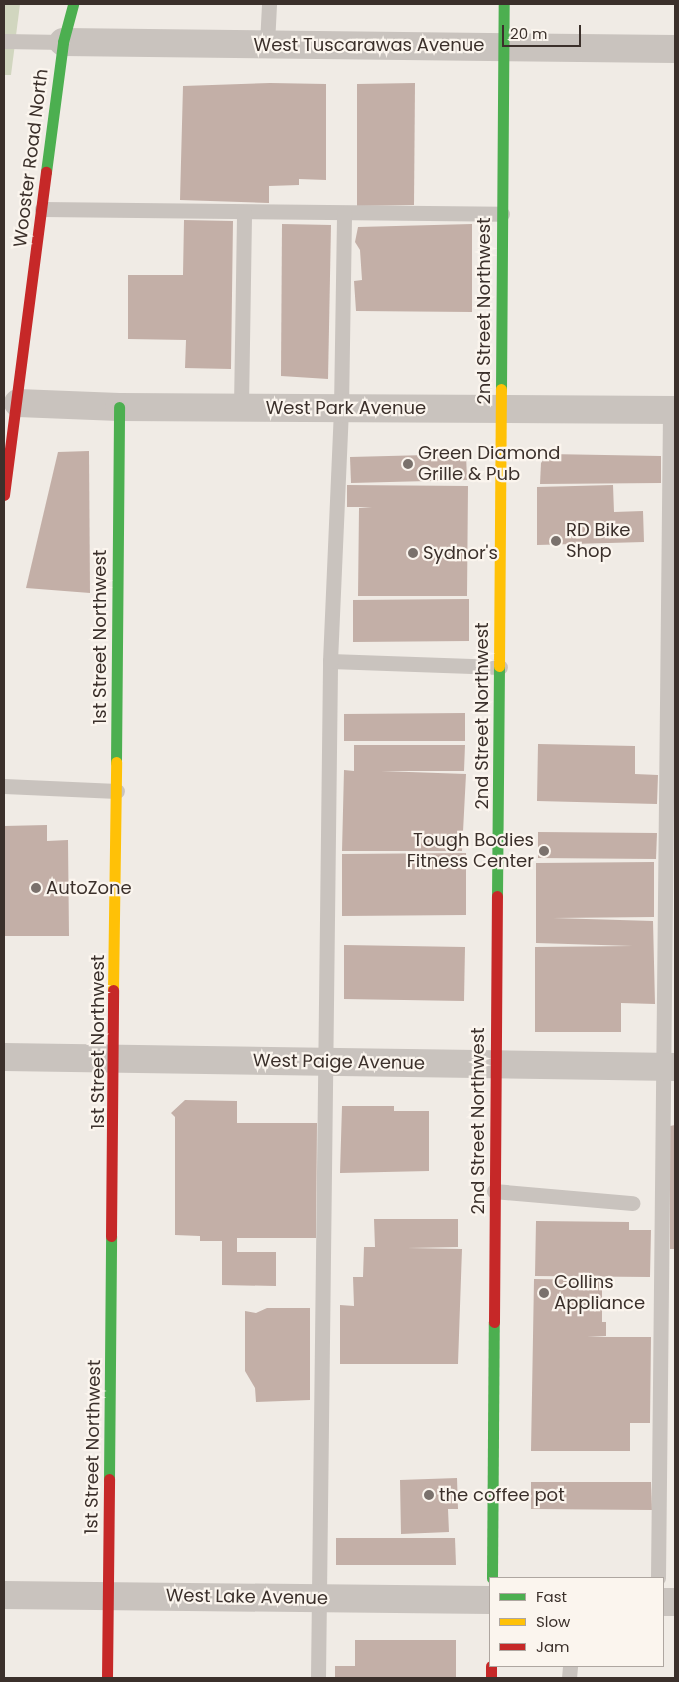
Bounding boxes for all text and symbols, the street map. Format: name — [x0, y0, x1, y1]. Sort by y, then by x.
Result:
scale bar — [504, 15, 583, 47]
text: 20 m — [510, 23, 548, 44]
street label: West Tuscarawas Avenue — [254, 34, 484, 56]
street label: Wooster Road North — [9, 67, 53, 249]
street label: 2nd Street Northwest — [473, 217, 495, 405]
street label: West Park Avenue — [266, 397, 426, 419]
place label: Green Diamond Grille & Pub — [418, 443, 560, 486]
marker: Green Diamond Grille & Pub — [402, 458, 414, 470]
place label: RD Bike Shop — [566, 520, 630, 562]
marker: RD Bike Shop — [550, 535, 562, 547]
place label: Sydnor's — [423, 542, 498, 564]
marker: Sydnor's — [407, 547, 419, 559]
street label: 1st Street Northwest — [89, 550, 111, 724]
street label: 2nd Street Northwest — [471, 622, 493, 810]
place label: Tough Bodies Fitness Center — [407, 830, 534, 872]
marker: Tough Bodies Fitness Center — [538, 845, 550, 857]
place label: AutoZone — [46, 877, 132, 899]
marker: AutoZone — [30, 882, 42, 894]
street label: 1st Street Northwest — [87, 955, 109, 1129]
street label: 2nd Street Northwest — [467, 1027, 489, 1215]
street label: West Paige Avenue — [253, 1050, 425, 1074]
place label: Collins Appliance — [554, 1272, 645, 1315]
marker: Collins Appliance — [538, 1287, 550, 1299]
street label: 1st Street Northwest — [81, 1359, 105, 1535]
place label: the coffee pot — [439, 1484, 565, 1506]
marker: the coffee pot — [423, 1489, 435, 1501]
legend — [489, 1577, 664, 1667]
street label: West Lake Avenue — [166, 1585, 328, 1609]
text: Fast — [536, 1586, 567, 1607]
text: Slow — [536, 1611, 570, 1632]
text: Jam — [536, 1636, 570, 1657]

